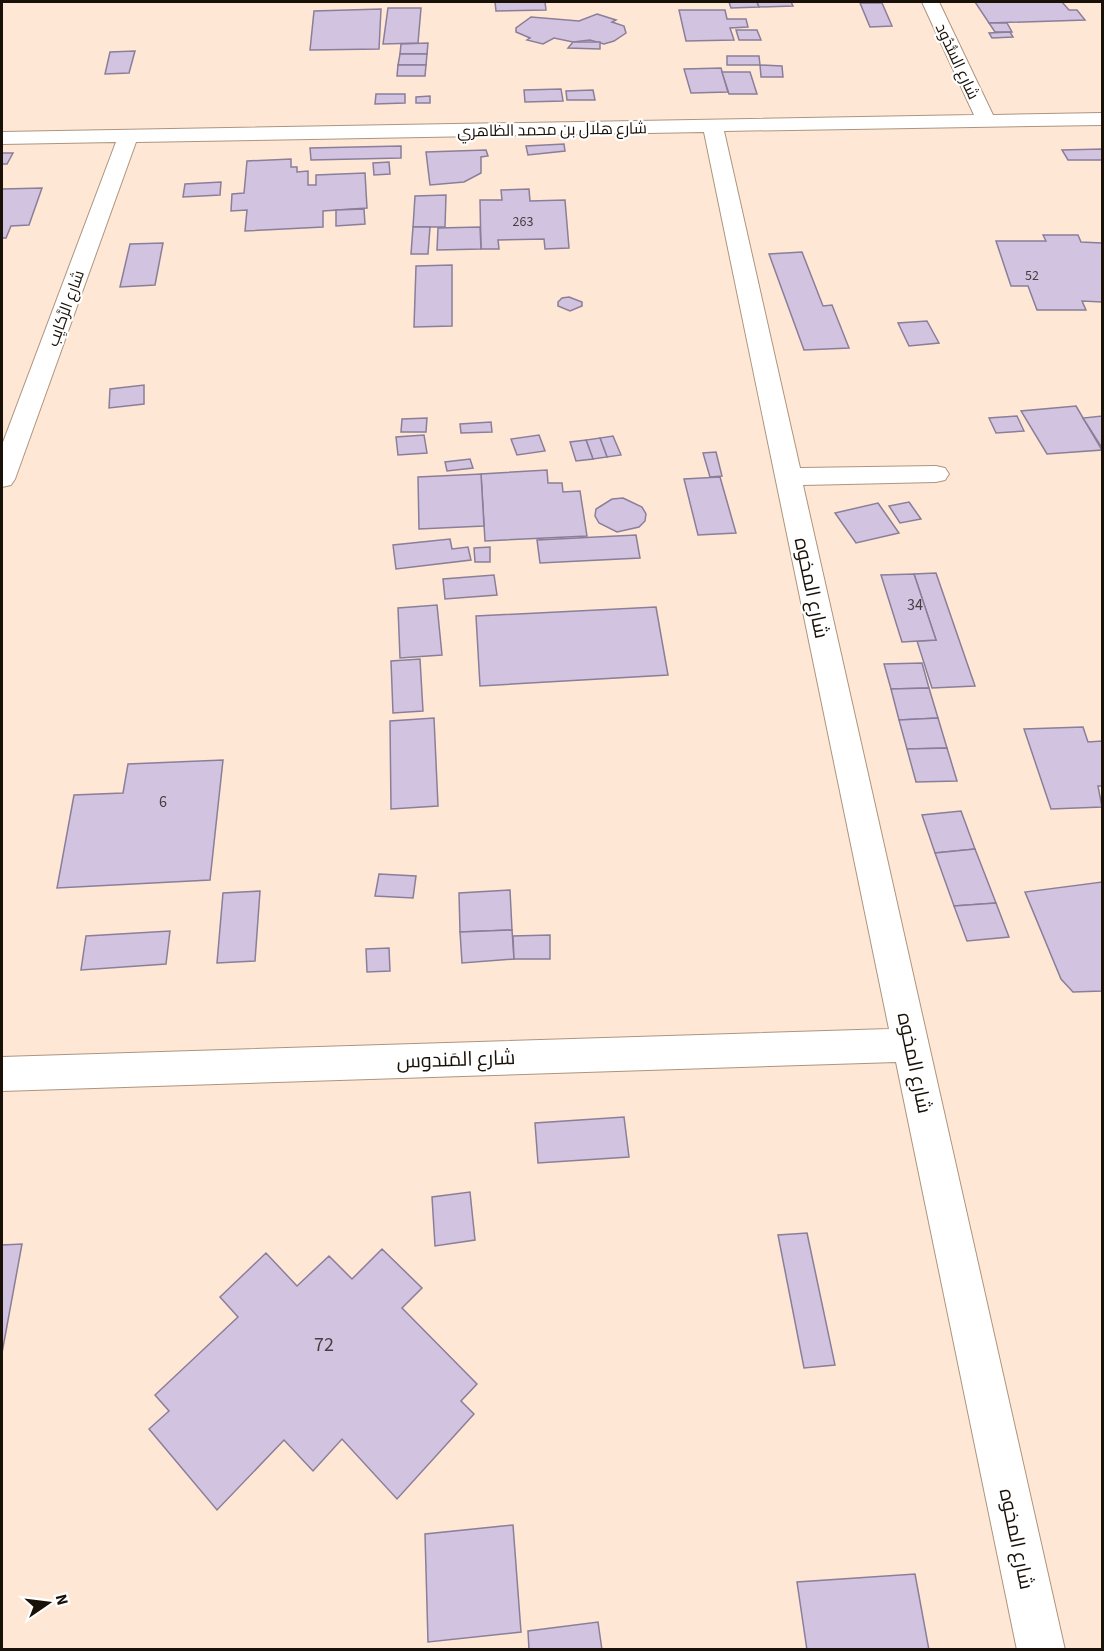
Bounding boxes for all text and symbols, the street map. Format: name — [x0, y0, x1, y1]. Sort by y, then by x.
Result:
street label: شارع السُّدُود — [930, 20, 984, 103]
street label: شارع هلال بن محمد الظاهري — [457, 117, 647, 145]
house number: 263 — [513, 212, 533, 232]
house number: 52 — [1025, 266, 1039, 286]
street label: شارع الرَّكايِب — [42, 267, 90, 350]
street label: شارع المخوه — [787, 535, 835, 641]
house number: 34 — [907, 594, 923, 616]
house number: 6 — [159, 791, 167, 813]
street label: شارع المخوه — [890, 1010, 938, 1116]
street label: شارع المَندوس — [396, 1044, 516, 1076]
house number: 72 — [314, 1331, 334, 1359]
street label: شارع المخوه — [992, 1486, 1040, 1592]
north arrow — [18, 1573, 78, 1633]
text: N — [50, 1592, 74, 1607]

